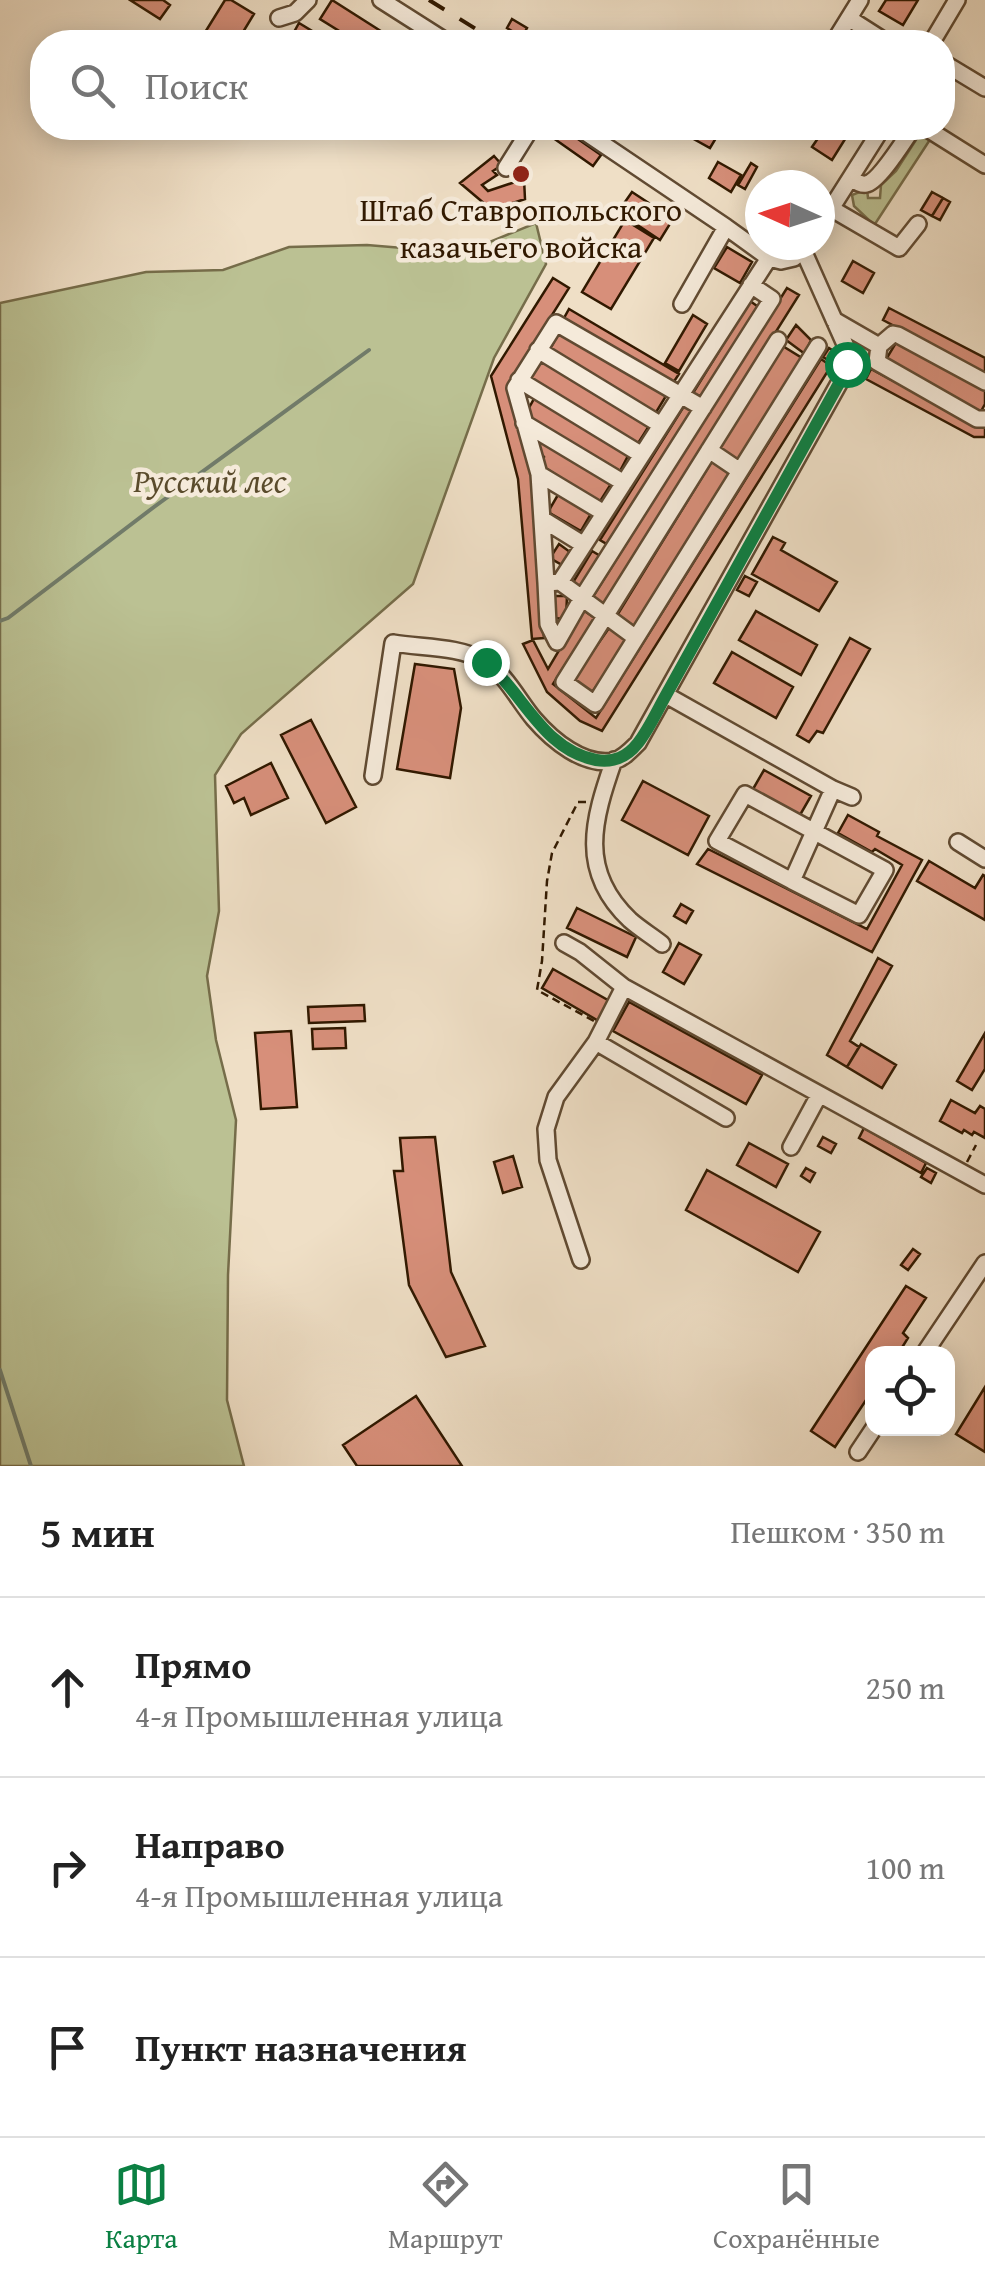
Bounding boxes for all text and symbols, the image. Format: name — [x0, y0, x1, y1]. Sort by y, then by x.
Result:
search box — [30, 30, 955, 140]
text: Поиск — [145, 57, 248, 113]
icon: search — [65, 58, 120, 113]
marker: Штаб Ставропольского казачьего войска — [510, 163, 532, 185]
north arrow — [745, 170, 835, 260]
place label: Штаб Ставропольского казачьего войска — [360, 186, 682, 270]
route start — [825, 342, 871, 388]
park label: Русский лес — [132, 457, 288, 504]
route end — [464, 640, 510, 686]
map controls — [865, 1346, 955, 1436]
button: locate — [865, 1346, 955, 1436]
text: 5 мин — [40, 1501, 155, 1562]
text: Пешком · 350 m — [730, 1508, 945, 1555]
text: Прямо — [135, 1636, 251, 1692]
icon: ahead — [40, 1660, 95, 1715]
text: 250 m — [866, 1664, 945, 1711]
text: 4-я Промышленная улица — [135, 1692, 503, 1739]
text: Направо — [135, 1816, 285, 1872]
icon: right — [40, 1840, 95, 1895]
text: 100 m — [866, 1844, 945, 1891]
text: 4-я Промышленная улица — [135, 1872, 503, 1919]
text: Пункт назначения — [135, 2019, 467, 2075]
icon: arrive — [40, 2020, 95, 2075]
tab: Карта — [105, 2157, 178, 2258]
tab: Маршрут — [388, 2157, 503, 2258]
tab: Сохранённые — [713, 2157, 880, 2258]

